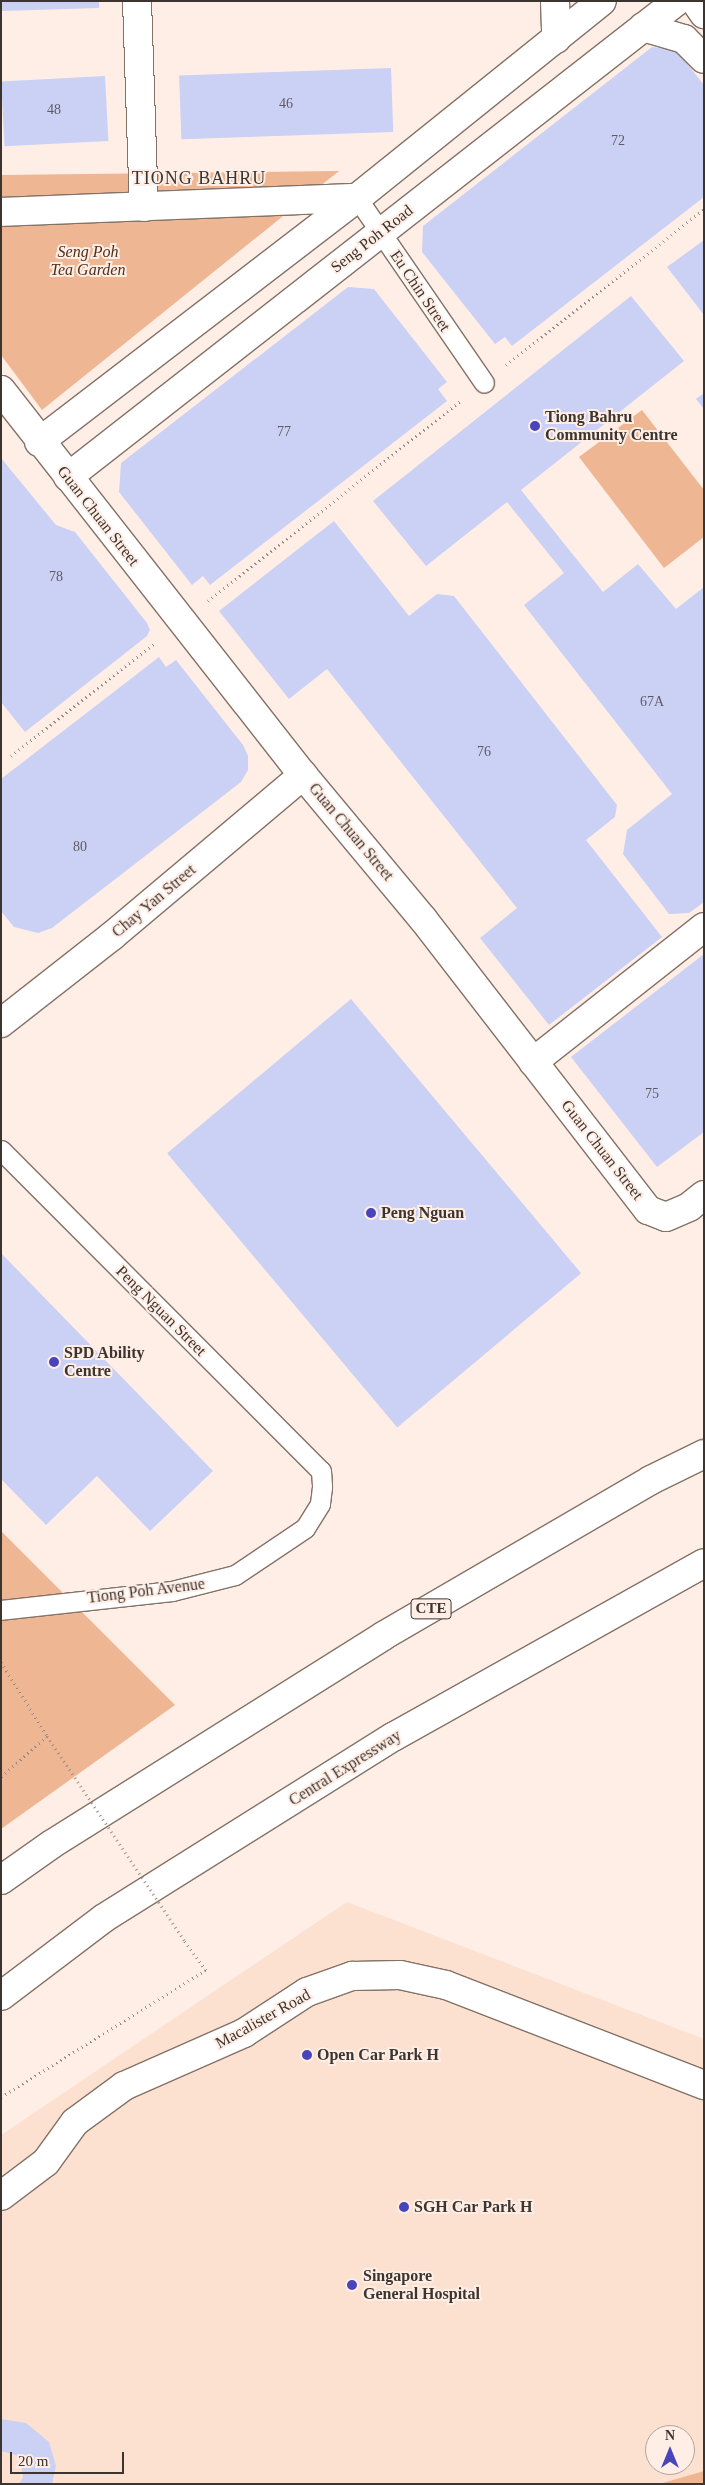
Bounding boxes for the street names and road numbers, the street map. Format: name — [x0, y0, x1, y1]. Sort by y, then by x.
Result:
street label: Seng Poh Road — [327, 201, 417, 277]
street label: Eu Chin Street — [386, 247, 454, 335]
street label: Guan Chuan Street — [53, 462, 143, 570]
street label: Guan Chuan Street — [305, 779, 397, 885]
street label: Chay Yan Street — [108, 860, 200, 942]
street label: Guan Chuan Street — [557, 1096, 647, 1204]
street label: Peng Nguan Street — [112, 1262, 210, 1360]
street label: Tiong Poh Avenue — [86, 1574, 206, 1608]
road number: CTE — [410, 1596, 452, 1622]
street label: Central Expressway — [285, 1726, 405, 1810]
street label: Macalister Road — [212, 1985, 314, 2053]

